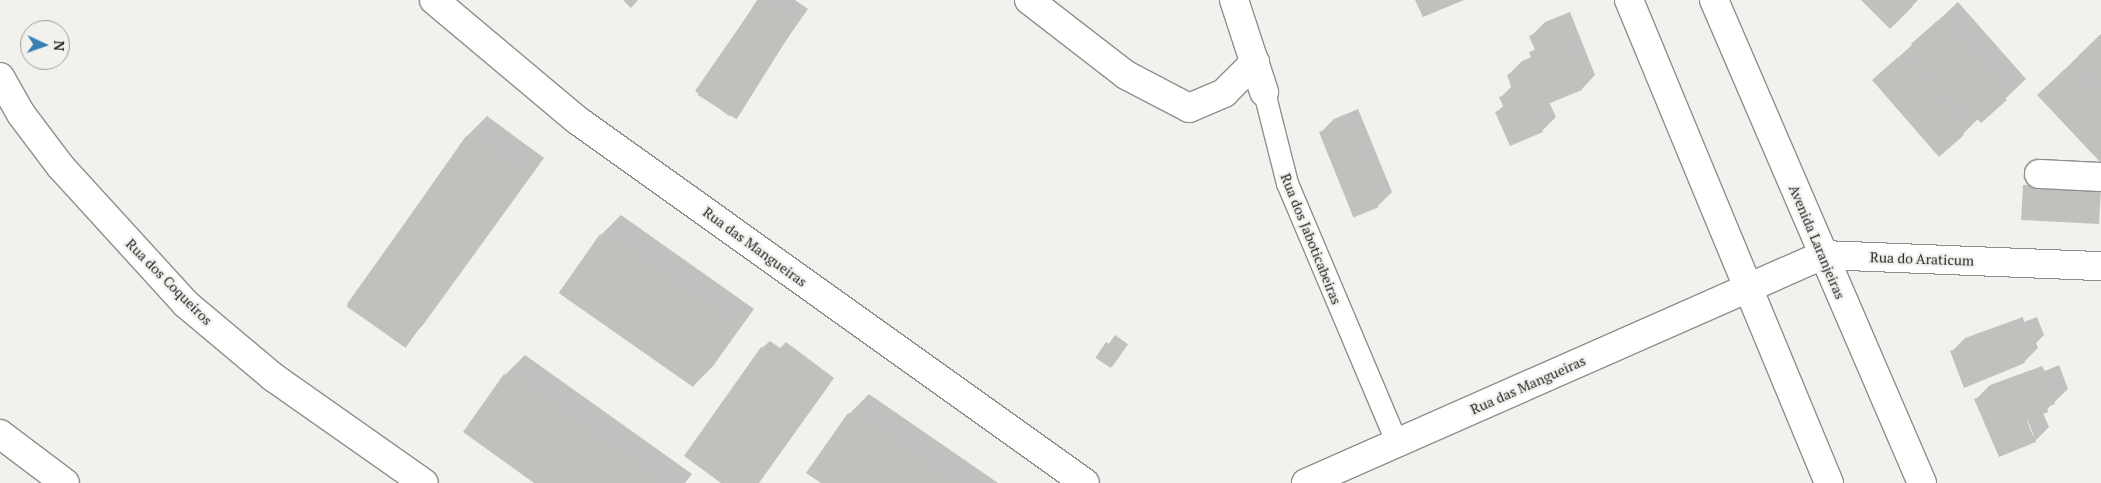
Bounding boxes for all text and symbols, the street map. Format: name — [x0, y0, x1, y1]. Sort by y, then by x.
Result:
north arrow — [20, 20, 70, 70]
text: N — [50, 40, 69, 52]
street label: Rua dos Jaboticabeiras — [1277, 171, 1345, 307]
street label: Avenida Laranjeiras — [1785, 182, 1849, 302]
street label: Rua das Mangueiras — [700, 204, 810, 290]
street label: Rua dos Coqueiros — [122, 235, 216, 329]
street label: Rua do Araticum — [1870, 249, 1974, 269]
street label: Rua das Mangueiras — [1468, 352, 1588, 418]

